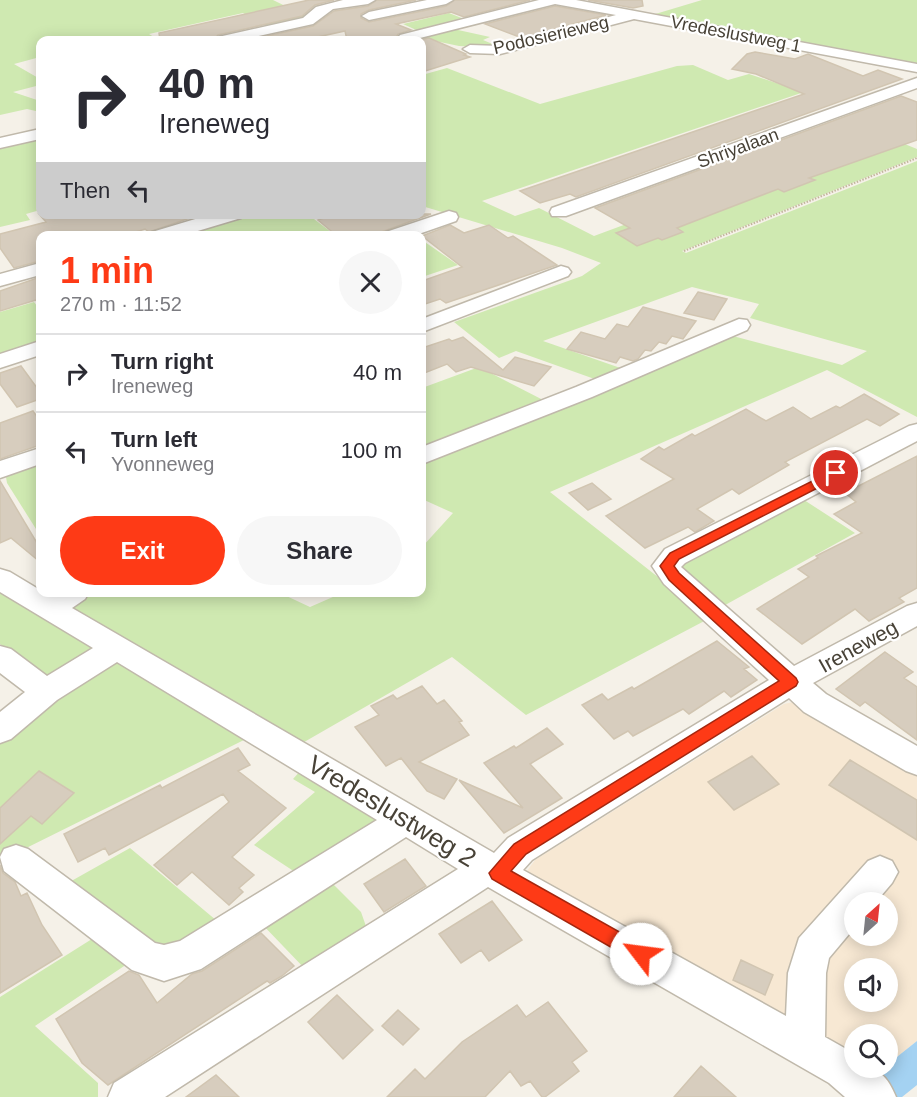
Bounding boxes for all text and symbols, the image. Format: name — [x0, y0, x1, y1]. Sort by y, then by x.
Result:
street label: Podosierieweg — [491, 12, 611, 58]
street label: Vredeslustweg 1 — [669, 12, 803, 56]
icon: right — [60, 60, 138, 138]
text: 40 m — [159, 60, 255, 107]
text: Ireneweg — [159, 109, 270, 139]
street label: Shriyalaan — [695, 124, 781, 172]
icon: left — [122, 174, 155, 207]
text: Then — [60, 178, 110, 203]
text: 1 min — [60, 250, 154, 291]
button: close — [339, 251, 402, 314]
text: 270 m · 11:52 — [60, 293, 182, 315]
text: Turn right — [111, 349, 213, 374]
icon: right — [60, 357, 93, 390]
text: 40 m — [353, 360, 402, 385]
text: Ireneweg — [111, 375, 193, 397]
text: Turn left — [111, 427, 197, 452]
icon: left — [60, 435, 93, 468]
text: 100 m — [341, 438, 402, 463]
pin — [810, 447, 861, 498]
text: Yvonneweg — [111, 453, 214, 475]
icon: arrive — [819, 456, 852, 489]
button: Exit — [60, 516, 225, 585]
button: Share — [237, 516, 402, 585]
street label: Ireneweg — [815, 615, 901, 677]
street label: Vredeslustweg 2 — [302, 749, 482, 873]
north arrow — [844, 892, 898, 946]
map controls — [844, 892, 898, 1078]
position arrow — [609, 922, 673, 986]
button: sound — [844, 958, 898, 1012]
button: search — [844, 1024, 898, 1078]

